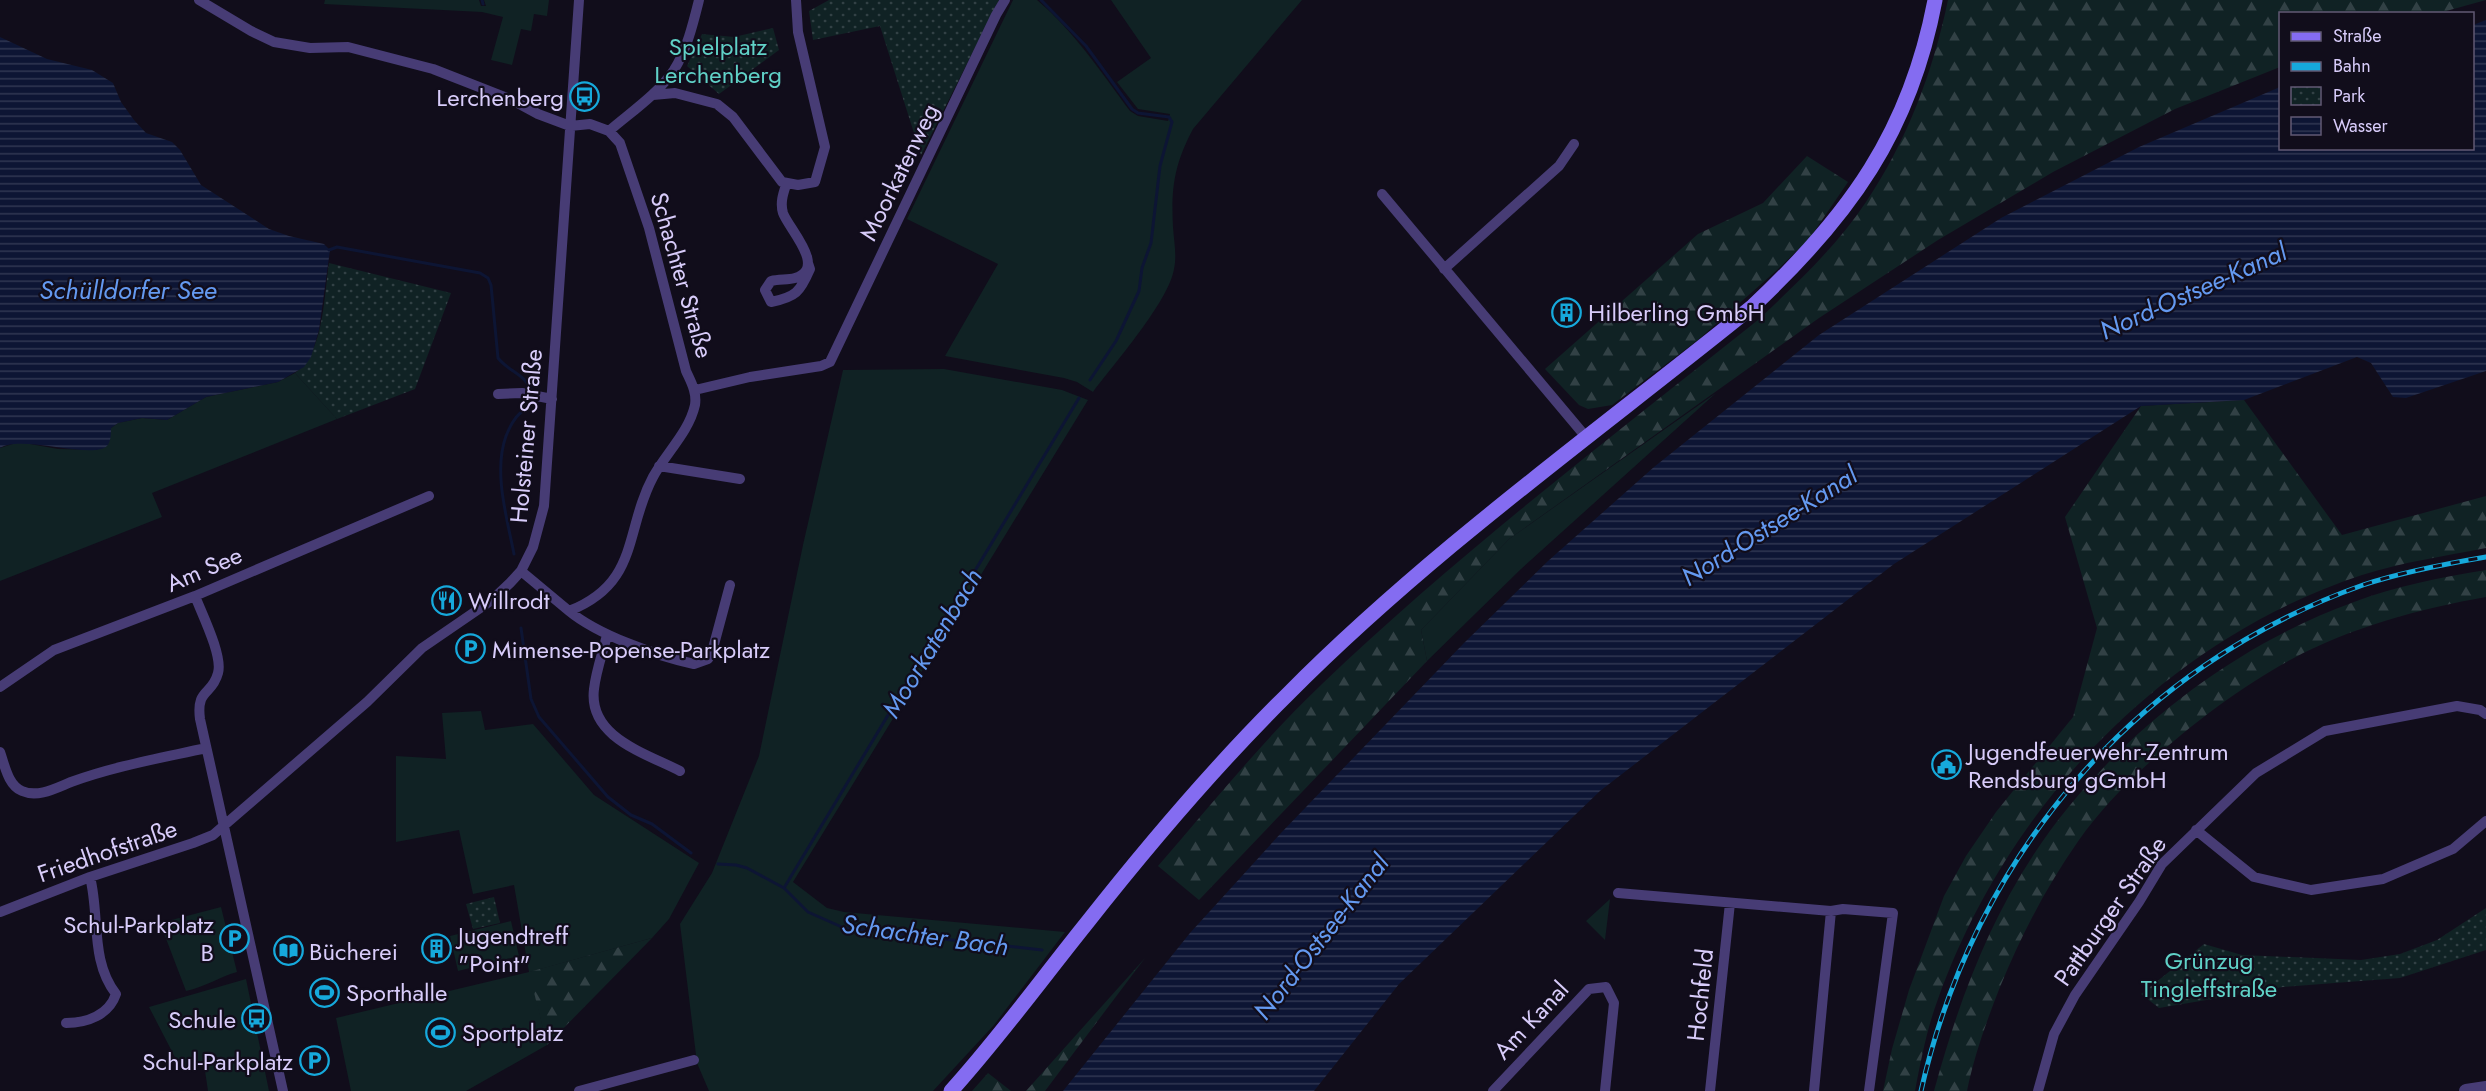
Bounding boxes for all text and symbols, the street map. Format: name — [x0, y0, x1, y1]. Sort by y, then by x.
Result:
legend — [2279, 12, 2474, 150]
text: Straße — [2333, 23, 2381, 49]
park label: Spielplatz Lerchenberg — [654, 29, 782, 92]
text: Bahn — [2333, 53, 2371, 79]
place label: Lerchenberg — [436, 80, 564, 115]
bus stop icon: Lerchenberg — [569, 81, 601, 113]
text: Park — [2333, 83, 2365, 109]
street label: Moorkatenweg — [851, 98, 947, 246]
text: Wasser — [2333, 113, 2388, 139]
street label: Schachter Straße — [642, 188, 722, 362]
water label: Nord-Ostsee-Kanal — [2093, 232, 2294, 349]
water label: Schülldorfer See — [39, 271, 217, 309]
place label: Hilberling GmbH — [1588, 295, 1765, 330]
building icon: Hilberling GmbH — [1551, 296, 1583, 328]
street label: Holsteiner Straße — [501, 347, 551, 525]
water label: Nord-Ostsee-Kanal — [1674, 456, 1865, 595]
street label: Am See — [161, 537, 247, 601]
water label: Moorkatenbach — [872, 561, 992, 725]
place label: Willrodt — [468, 583, 550, 618]
restaurant icon: Willrodt — [431, 584, 463, 616]
place label: Mimense-Popense-Parkplatz — [492, 632, 770, 667]
parking icon: Mimense-Popense-Parkplatz — [455, 633, 487, 665]
place label: Jugendfeuerwehr-Zentrum Rendsburg gGmbH — [1965, 734, 2229, 797]
public building icon: Jugendfeuerwehr-Zentrum Rendsburg gGmbH — [1931, 749, 1963, 781]
street label: Friedhofstraße — [32, 811, 182, 891]
street label: Pattburger Straße — [2045, 829, 2175, 993]
water label: Nord-Ostsee-Kanal — [1244, 845, 1399, 1028]
water label: Schachter Bach — [839, 904, 1011, 966]
place label: Schul-Parkplatz B — [63, 907, 214, 970]
place label: Jugendtreff "Point" — [455, 918, 570, 981]
parking icon: Schul-Parkplatz B — [219, 922, 251, 954]
building icon: Jugendtreff "Point" — [421, 933, 453, 965]
place label: Bücherei — [309, 934, 398, 969]
library icon: Bücherei — [272, 935, 304, 967]
park label: Grünzug Tingleffstraße — [2141, 943, 2277, 1006]
street label: Hochfeld — [1678, 947, 1722, 1043]
street label: Am Kanal — [1485, 973, 1577, 1067]
place label: Sporthalle — [346, 975, 447, 1010]
sports icon: Sporthalle — [309, 976, 341, 1008]
place label: Schule — [168, 1002, 236, 1037]
bus stop icon: Schule — [241, 1003, 273, 1035]
place label: Sportplatz — [462, 1015, 563, 1050]
sports icon: Sportplatz — [425, 1016, 457, 1048]
place label: Schul-Parkplatz — [142, 1044, 293, 1079]
parking icon: Schul-Parkplatz — [298, 1045, 330, 1077]

